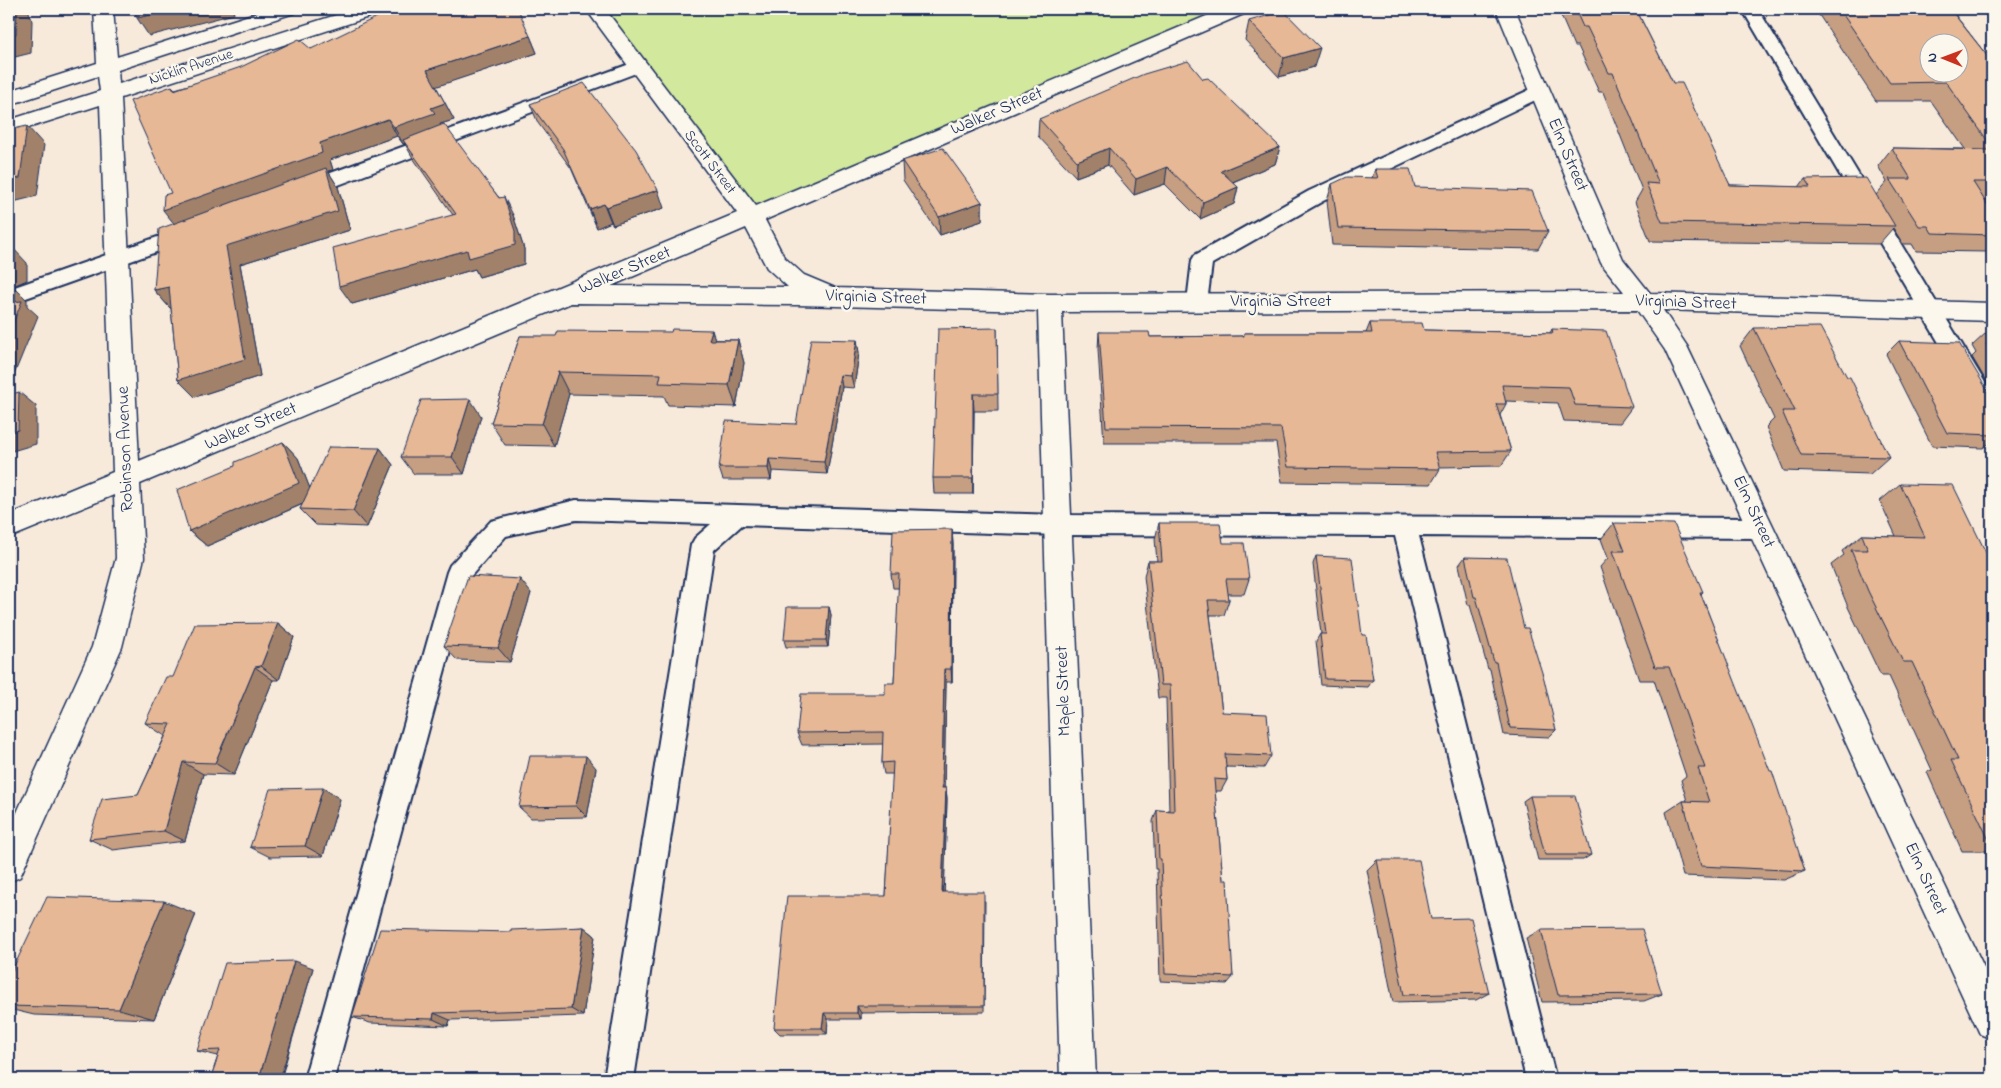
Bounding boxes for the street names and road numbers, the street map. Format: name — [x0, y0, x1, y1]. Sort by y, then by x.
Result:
street label: Nicklin Avenue — [146, 43, 236, 91]
street label: Walker Street — [947, 81, 1047, 143]
street label: Elm Street — [1540, 114, 1594, 196]
street label: Scott Street — [678, 125, 742, 199]
street label: Walker Street — [575, 240, 675, 302]
street label: Virginia Street — [824, 283, 927, 314]
street label: Virginia Street — [1634, 288, 1737, 319]
street label: Virginia Street — [1229, 289, 1332, 316]
street label: Robinson Avenue — [111, 385, 141, 512]
street label: Walker Street — [201, 396, 301, 458]
street label: Elm Street — [1725, 471, 1781, 553]
street label: Maple Street — [1049, 645, 1079, 737]
street label: Elm Street — [1897, 838, 1953, 920]

